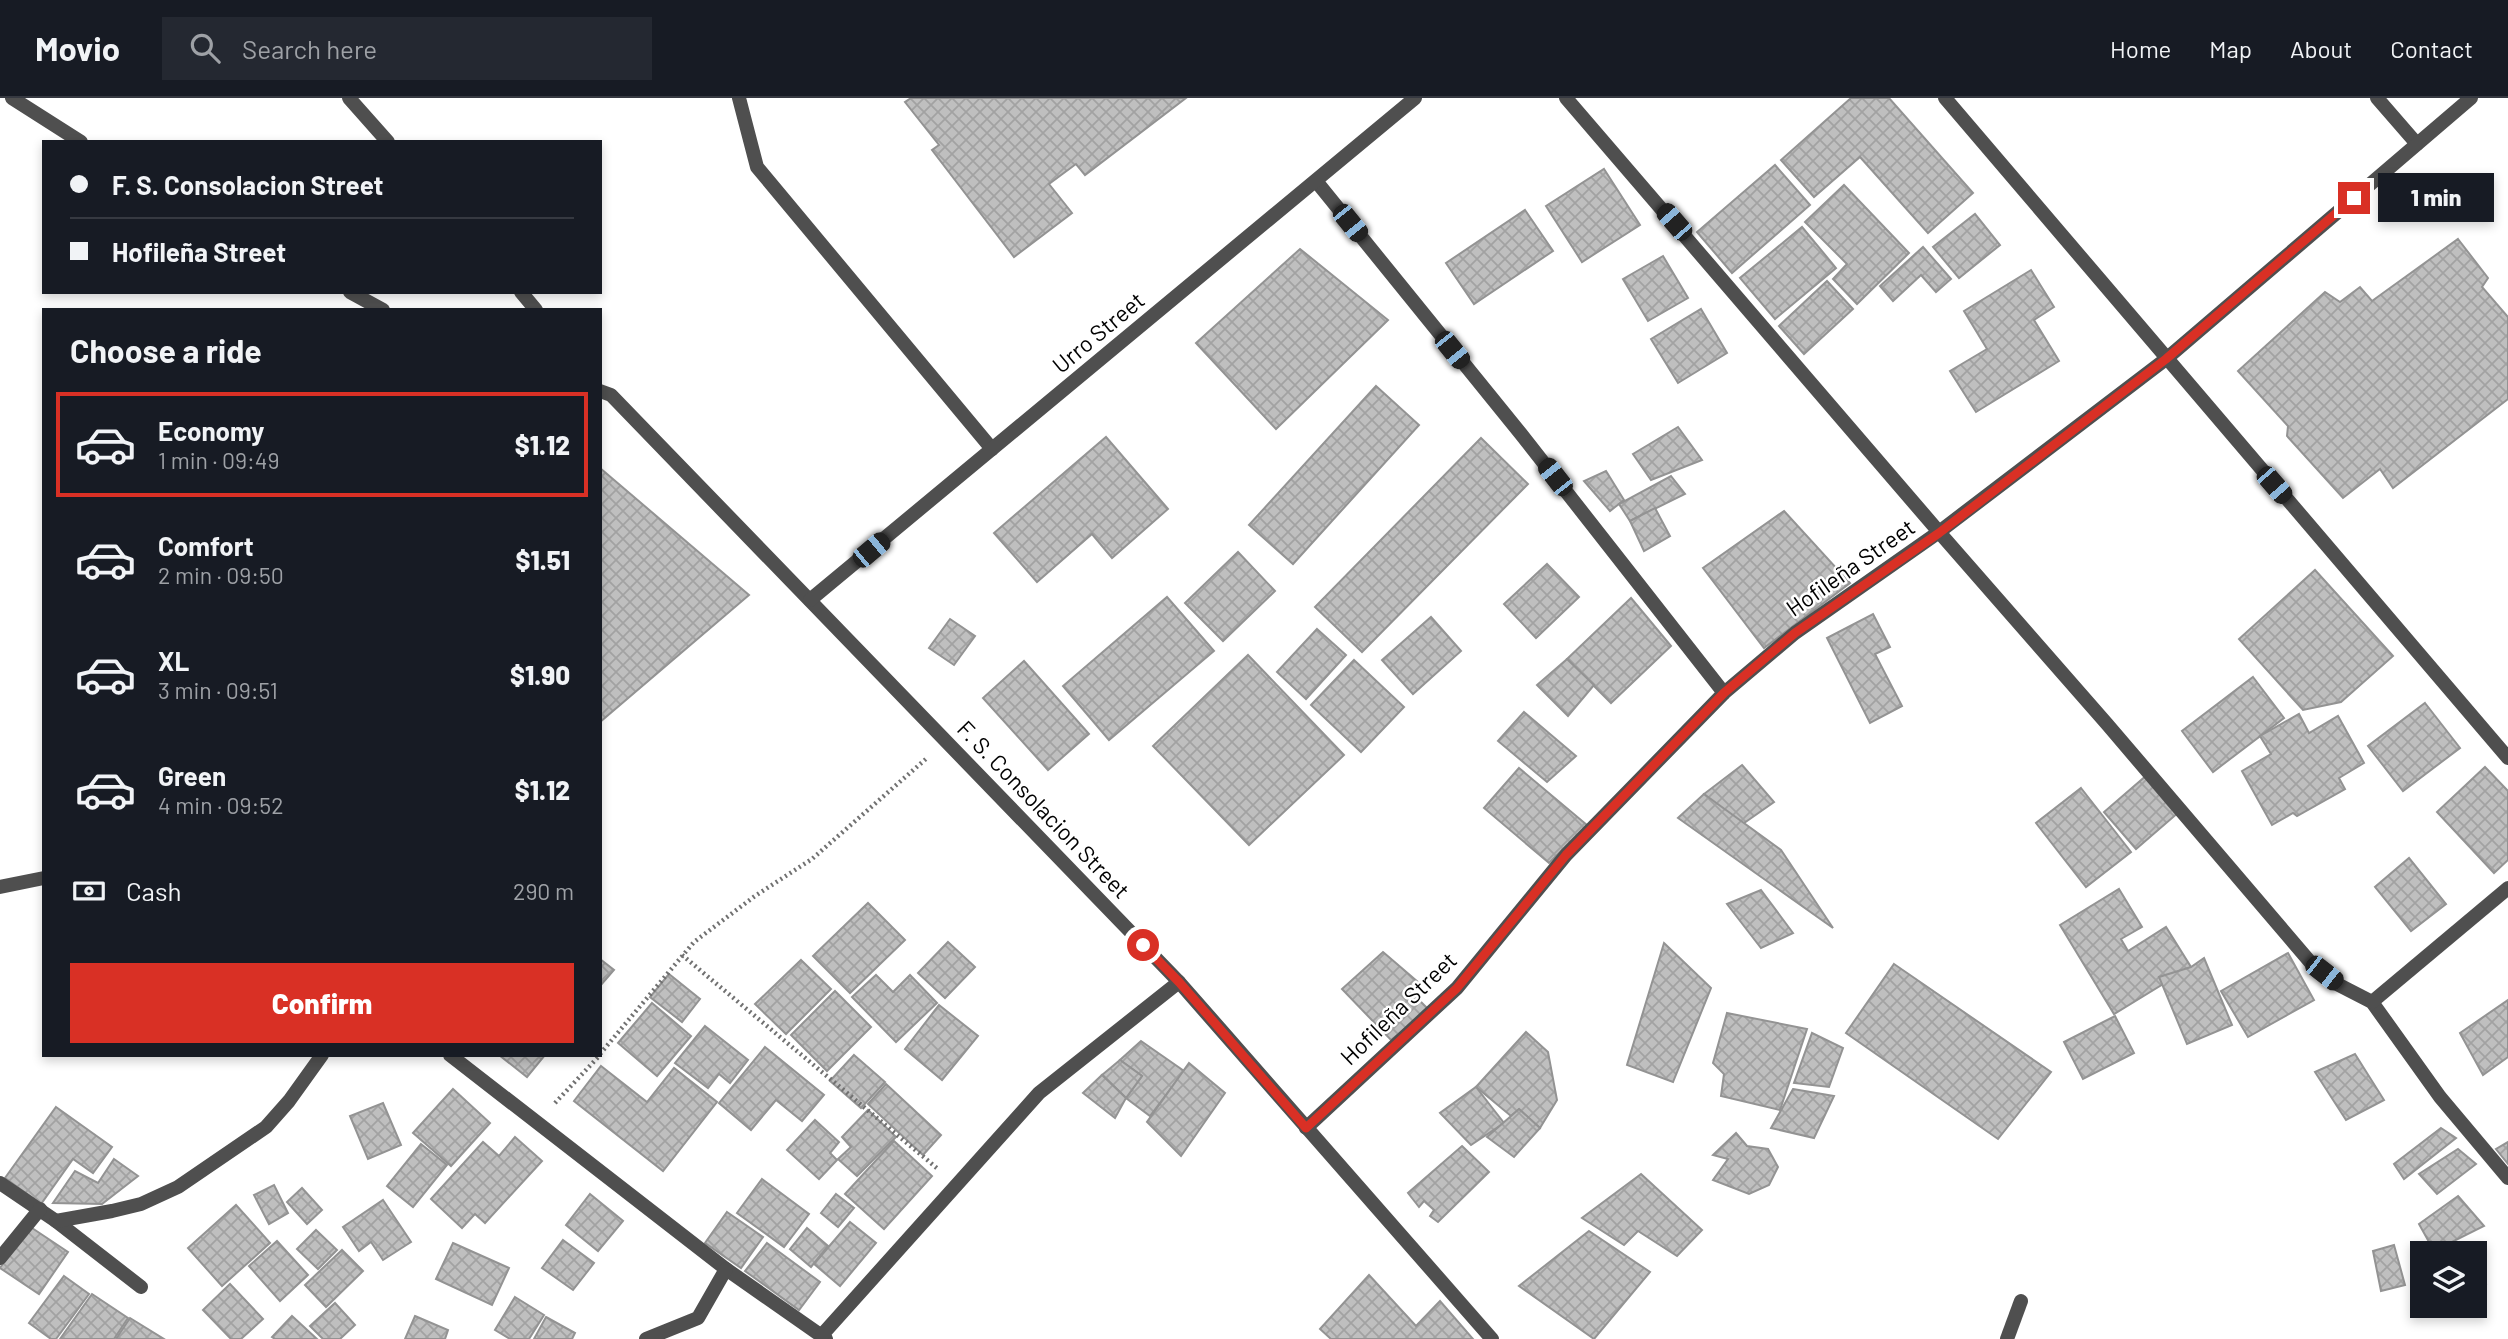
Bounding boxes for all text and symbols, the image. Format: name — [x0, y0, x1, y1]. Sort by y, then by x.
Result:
search box — [162, 17, 652, 80]
text: Movio — [35, 28, 120, 68]
icon: search — [186, 29, 224, 67]
text: Search here — [242, 33, 377, 64]
text: Home — [2110, 34, 2171, 63]
text: Map — [2209, 34, 2252, 63]
text: About — [2290, 34, 2352, 63]
text: Contact — [2390, 34, 2473, 63]
text: F. S. Consolacion Street — [112, 169, 383, 200]
callout: 1 min — [2378, 174, 2494, 222]
route end — [2338, 182, 2370, 214]
text: 1 min — [2411, 183, 2461, 211]
car — [1653, 199, 1696, 245]
car — [1329, 200, 1372, 246]
text: Hofileña Street — [112, 236, 286, 267]
street label: Urro Street — [1046, 285, 1150, 379]
car — [1431, 327, 1474, 373]
text: Choose a ride — [70, 331, 262, 369]
icon: car — [74, 413, 137, 476]
text: Economy — [158, 415, 264, 446]
text: $1.12 — [515, 429, 570, 460]
text: 1 min · 09:49 — [158, 446, 279, 474]
car — [1534, 454, 1577, 500]
car — [2253, 462, 2296, 508]
street label: Hofileña Street — [1780, 512, 1920, 622]
icon: car — [74, 528, 137, 591]
car — [849, 528, 894, 572]
text: Comfort — [158, 530, 254, 561]
text: $1.51 — [516, 544, 570, 575]
text: 2 min · 09:50 — [158, 561, 284, 589]
icon: car — [74, 643, 137, 706]
text: XL — [158, 645, 189, 676]
text: $1.90 — [510, 659, 570, 690]
text: 3 min · 09:51 — [158, 676, 278, 704]
street label: F. S. Consolacion Street — [952, 714, 1136, 904]
icon: car — [74, 758, 137, 821]
text: Green — [158, 760, 226, 791]
text: $1.12 — [515, 774, 570, 805]
text: 4 min · 09:52 — [158, 791, 284, 819]
icon: cash — [70, 872, 108, 910]
text: Cash — [126, 875, 181, 906]
text: 290 m — [513, 877, 574, 905]
route start — [1127, 929, 1159, 961]
street label: Hofileña Street — [1334, 946, 1462, 1070]
car — [2301, 952, 2348, 994]
button: Confirm — [70, 963, 574, 1043]
map controls — [2410, 1241, 2487, 1318]
button: layers — [2410, 1241, 2487, 1318]

